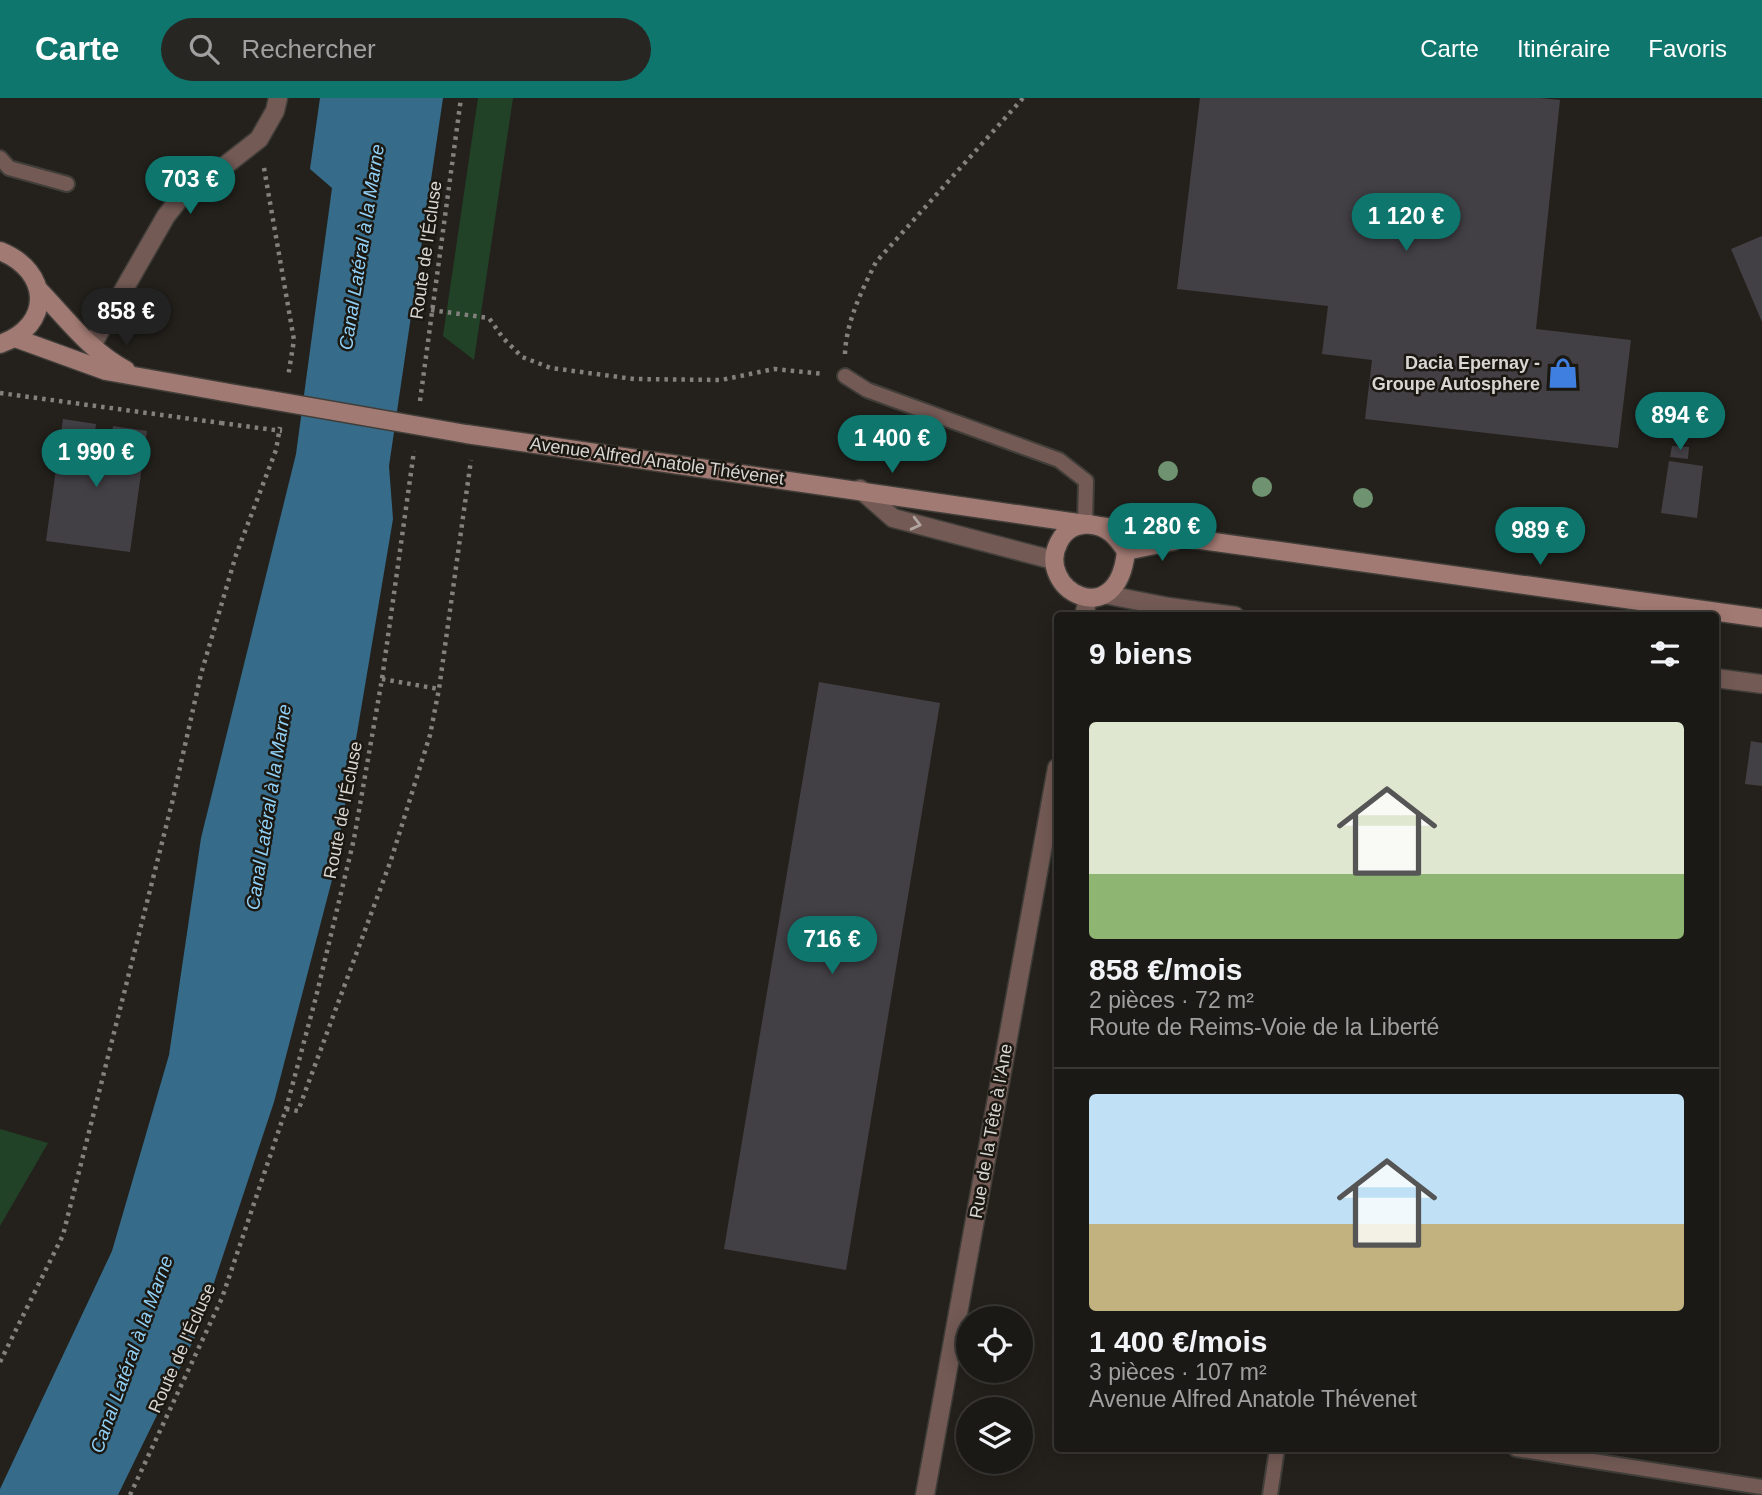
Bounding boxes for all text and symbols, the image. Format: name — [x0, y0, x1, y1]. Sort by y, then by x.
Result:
search box — [161, 18, 651, 81]
text: Carte — [35, 30, 119, 67]
icon: search — [185, 30, 223, 68]
text: Rechercher — [241, 34, 376, 64]
text: Carte — [1420, 35, 1479, 62]
text: Itinéraire — [1517, 35, 1610, 62]
text: Favoris — [1648, 35, 1727, 62]
water label: Canal Latéral à la Marne — [335, 143, 388, 351]
pin: 703 € — [141, 156, 239, 216]
text: 703 € — [161, 166, 219, 192]
street label: Route de l'Écluse — [406, 180, 446, 320]
pin: 1 120 € — [1341, 194, 1471, 253]
text: 1 120 € — [1368, 203, 1444, 229]
pin: 858 € — [77, 288, 175, 348]
text: 858 € — [97, 298, 155, 324]
place label: Dacia Epernay - Groupe Autosphere — [1372, 353, 1540, 394]
shop icon: Dacia Epernay - Groupe Autosphere — [1546, 356, 1580, 390]
pin: 894 € — [1631, 392, 1729, 452]
text: 894 € — [1651, 402, 1709, 428]
pin: 1 400 € — [827, 416, 957, 475]
text: 1 400 € — [854, 425, 930, 451]
pin: 1 990 € — [31, 430, 161, 489]
street label: Avenue Alfred Anatole Thévenet — [529, 433, 785, 489]
text: 1 990 € — [58, 439, 134, 465]
pin: 1 280 € — [1097, 504, 1227, 563]
pin: 989 € — [1491, 508, 1589, 567]
text: 1 280 € — [1124, 513, 1200, 539]
one-way arrow — [910, 516, 922, 530]
text: 989 € — [1511, 517, 1569, 543]
icon: filters — [1646, 635, 1684, 673]
text: 9 biens — [1089, 637, 1192, 670]
water label: Canal Latéral à la Marne — [242, 703, 295, 911]
street label: Route de l'Écluse — [320, 740, 366, 880]
icon: home — [1324, 768, 1450, 894]
pin: 716 € — [783, 916, 881, 976]
text: 716 € — [803, 926, 861, 952]
text: 858 €/mois — [1089, 953, 1242, 986]
text: 2 pièces · 72 m² — [1089, 987, 1254, 1013]
text: Route de Reims-Voie de la Liberté — [1089, 1014, 1439, 1040]
street label: Rue de la Tête à l'Ane — [966, 1042, 1016, 1220]
icon: home — [1324, 1140, 1450, 1266]
water label: Canal Latéral à la Marne — [86, 1253, 177, 1456]
street label: Route de l'Écluse — [144, 1280, 220, 1416]
map controls — [956, 1306, 1033, 1474]
button: locate — [956, 1306, 1033, 1383]
text: 1 400 €/mois — [1089, 1325, 1267, 1358]
text: 3 pièces · 107 m² — [1089, 1359, 1267, 1385]
text: Avenue Alfred Anatole Thévenet — [1089, 1386, 1417, 1412]
button: layers — [956, 1397, 1033, 1474]

